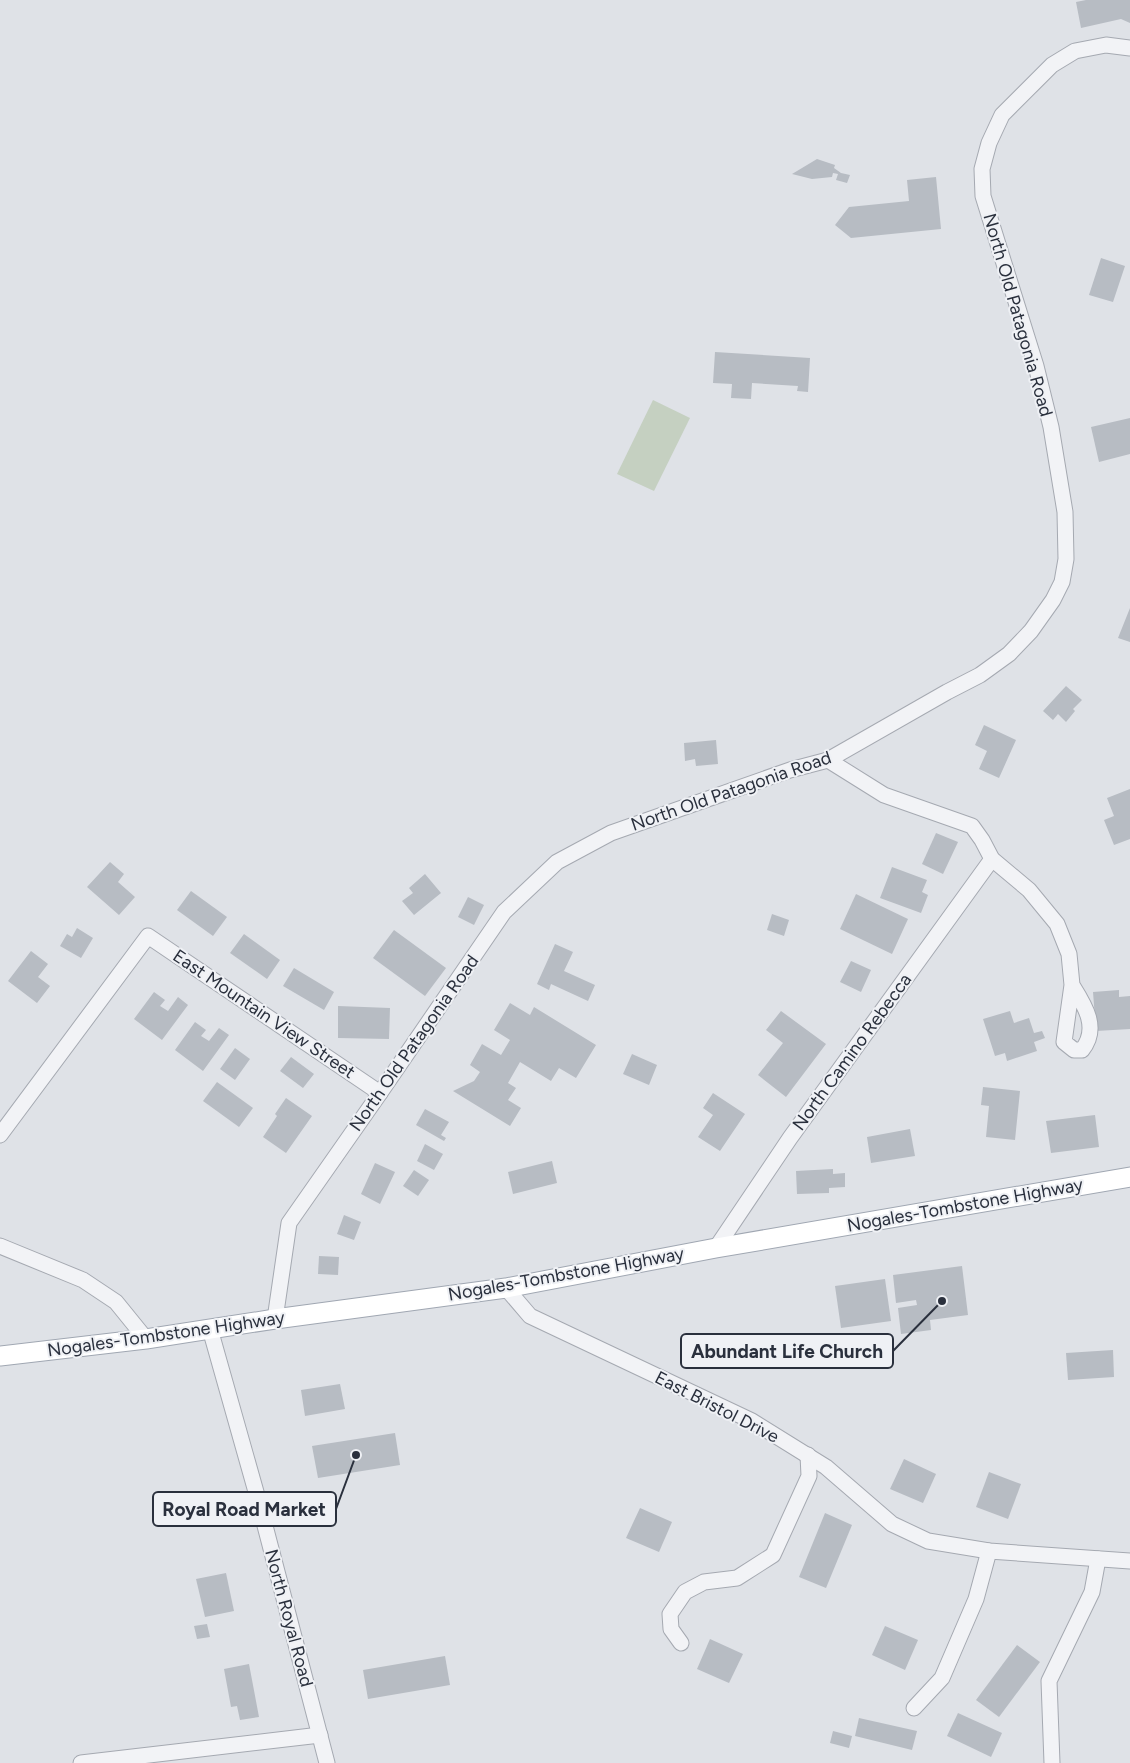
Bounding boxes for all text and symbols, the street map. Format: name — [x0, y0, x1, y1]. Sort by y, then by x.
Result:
street label: North Old Patagonia Road — [978, 211, 1058, 419]
street label: North Old Patagonia Road — [628, 746, 834, 836]
street label: East Mountain View Street — [169, 945, 359, 1083]
street label: North Old Patagonia Road — [345, 951, 483, 1135]
street label: North Camino Rebecca — [788, 969, 916, 1135]
street label: Nogales-Tombstone Highway — [845, 1173, 1085, 1237]
street label: Nogales-Tombstone Highway — [446, 1242, 686, 1306]
street label: Nogales-Tombstone Highway — [46, 1306, 287, 1362]
callout: Abundant Life Church — [681, 1334, 893, 1368]
text: Abundant Life Church — [691, 1340, 883, 1363]
street label: East Bristol Drive — [651, 1366, 783, 1448]
callout: Royal Road Market — [153, 1492, 336, 1526]
text: Royal Road Market — [162, 1498, 326, 1521]
street label: North Royal Road — [260, 1547, 318, 1689]

